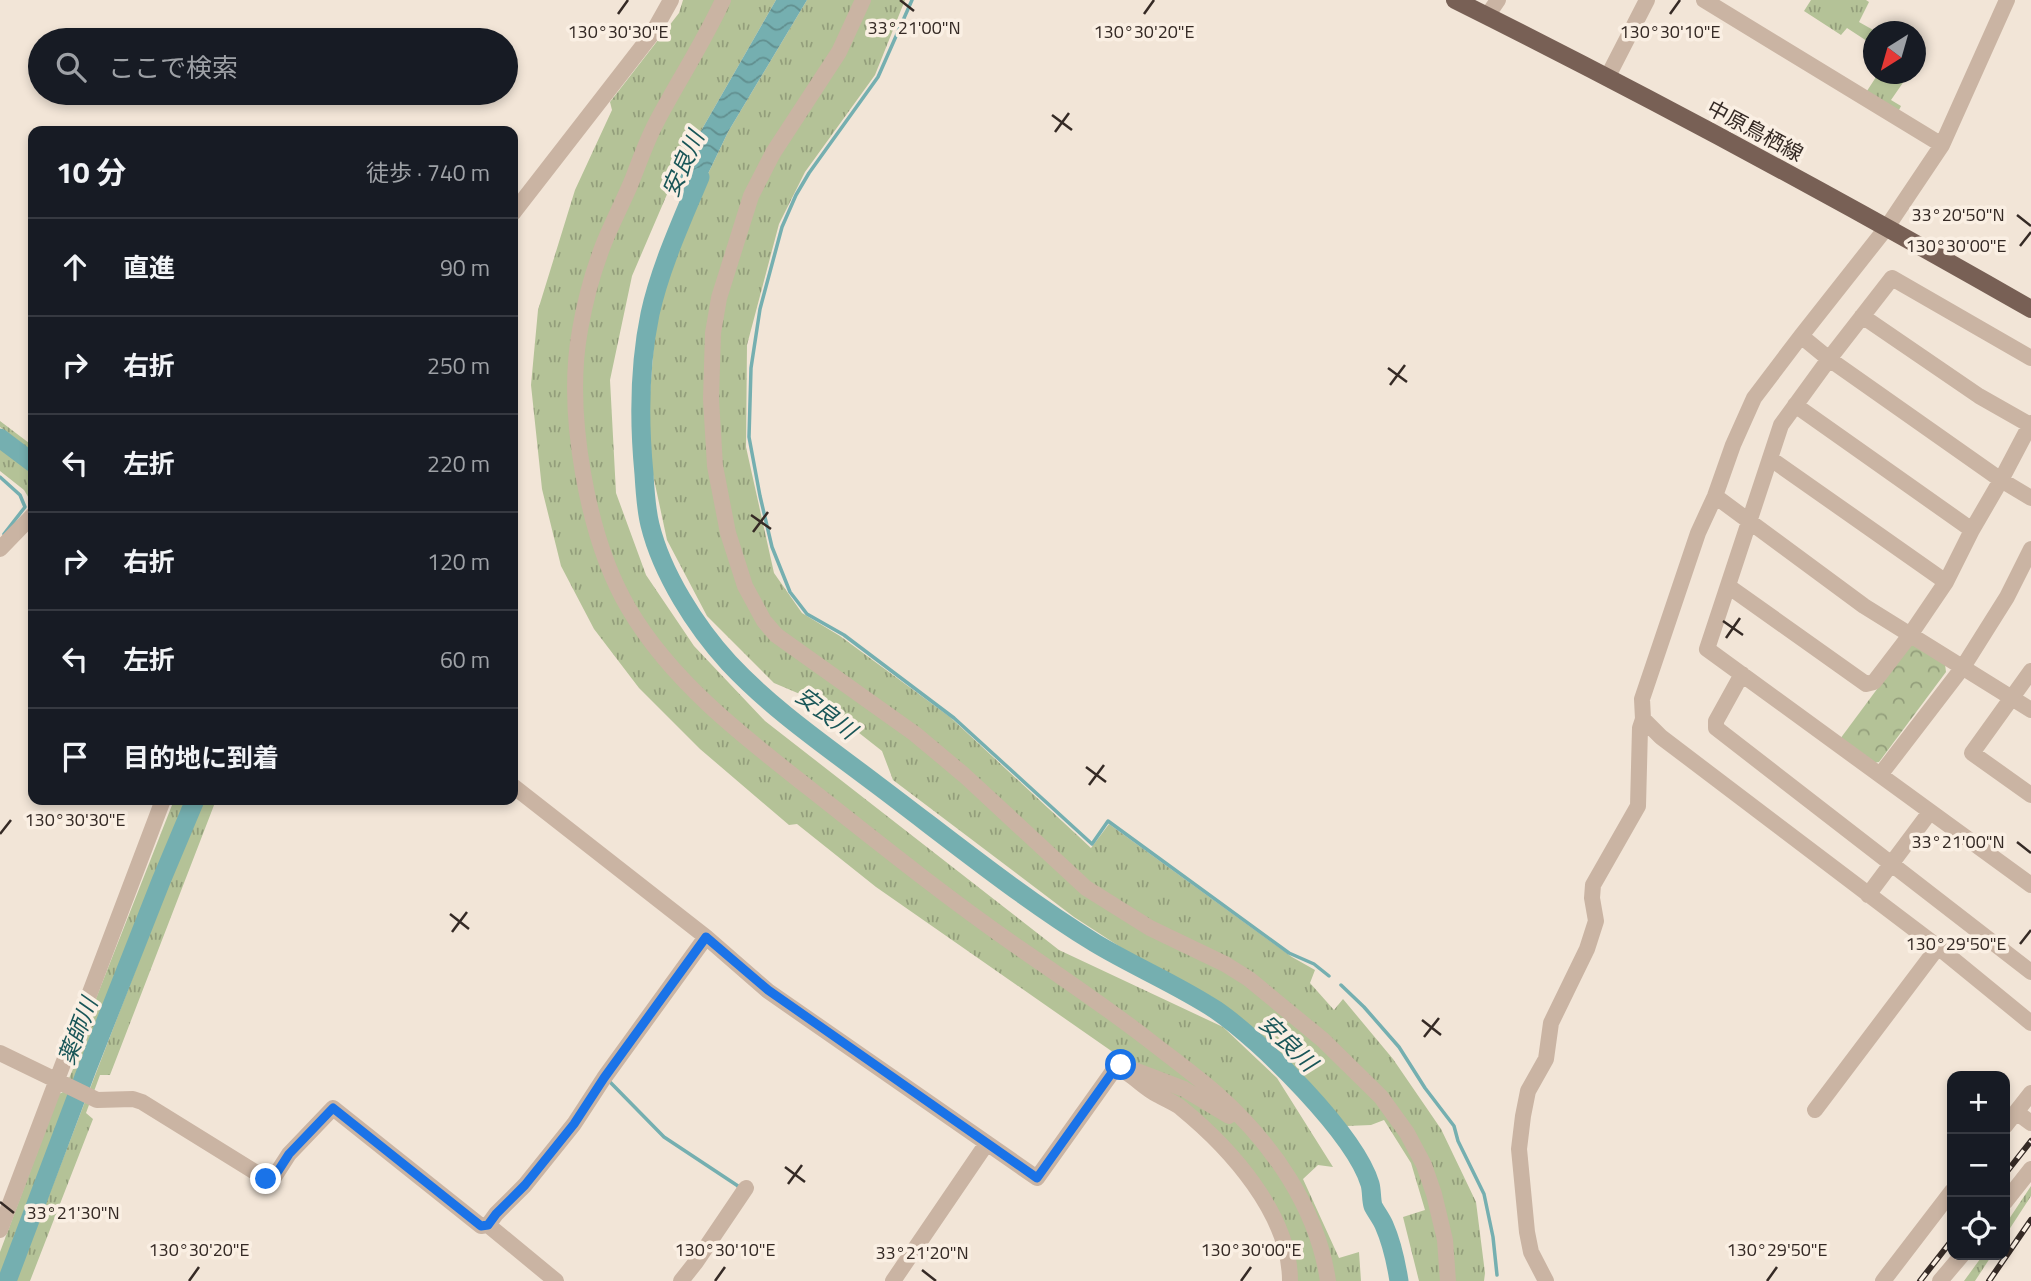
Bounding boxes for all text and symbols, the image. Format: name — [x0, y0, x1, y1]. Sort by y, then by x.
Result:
text: 33°21'00"N — [867, 14, 961, 41]
text: 130°30'30"E — [567, 18, 669, 45]
text: 130°30'20"E — [1093, 18, 1195, 45]
text: 130°30'10"E — [1619, 18, 1721, 45]
north arrow — [1863, 21, 1926, 84]
search box — [28, 28, 518, 105]
icon: search — [52, 48, 90, 86]
text: ここで検索 — [108, 48, 238, 87]
street label: 中原鳥栖線 — [1702, 91, 1809, 169]
water label: 安良川 — [653, 122, 714, 202]
text: 10 分 — [56, 149, 126, 195]
text: 徒歩 · 740 m — [366, 155, 490, 190]
text: 33°20'50"N — [1911, 201, 2005, 228]
text: 130°30'00"E — [1905, 232, 2007, 259]
icon: ahead — [56, 248, 94, 286]
text: 直進 — [123, 248, 175, 287]
text: 90 m — [440, 250, 490, 285]
icon: right — [56, 346, 94, 384]
text: 右折 — [123, 346, 175, 385]
text: 250 m — [427, 348, 490, 383]
icon: left — [56, 444, 94, 482]
text: 左折 — [123, 444, 175, 483]
text: 220 m — [427, 446, 490, 481]
icon: right — [56, 542, 94, 580]
text: 右折 — [123, 542, 175, 581]
text: 120 m — [427, 544, 490, 579]
icon: left — [56, 640, 94, 678]
text: 左折 — [123, 640, 175, 679]
text: 60 m — [440, 642, 490, 677]
water label: 安良川 — [788, 678, 867, 749]
icon: arrive — [56, 738, 94, 776]
text: 目的地に到着 — [123, 738, 279, 777]
text: 130°30'30"E — [24, 806, 126, 833]
text: 33°21'00"N — [1911, 828, 2005, 855]
text: 130°29'50"E — [1905, 930, 2007, 957]
water label: 薬師川 — [49, 990, 107, 1069]
water label: 安良川 — [1251, 1006, 1327, 1081]
route start — [1105, 1049, 1136, 1080]
map controls — [1947, 1071, 2010, 1260]
button: + — [1947, 1071, 2010, 1134]
button: − — [1947, 1134, 2010, 1197]
route end — [250, 1163, 281, 1194]
button: locate — [1947, 1197, 2010, 1260]
text: 33°21'30"N — [26, 1199, 120, 1226]
text: 130°30'20"E — [148, 1236, 250, 1263]
text: 130°30'10"E — [674, 1236, 776, 1263]
text: 130°30'00"E — [1200, 1236, 1302, 1263]
text: 130°29'50"E — [1726, 1236, 1828, 1263]
text: 33°21'20"N — [875, 1239, 969, 1266]

